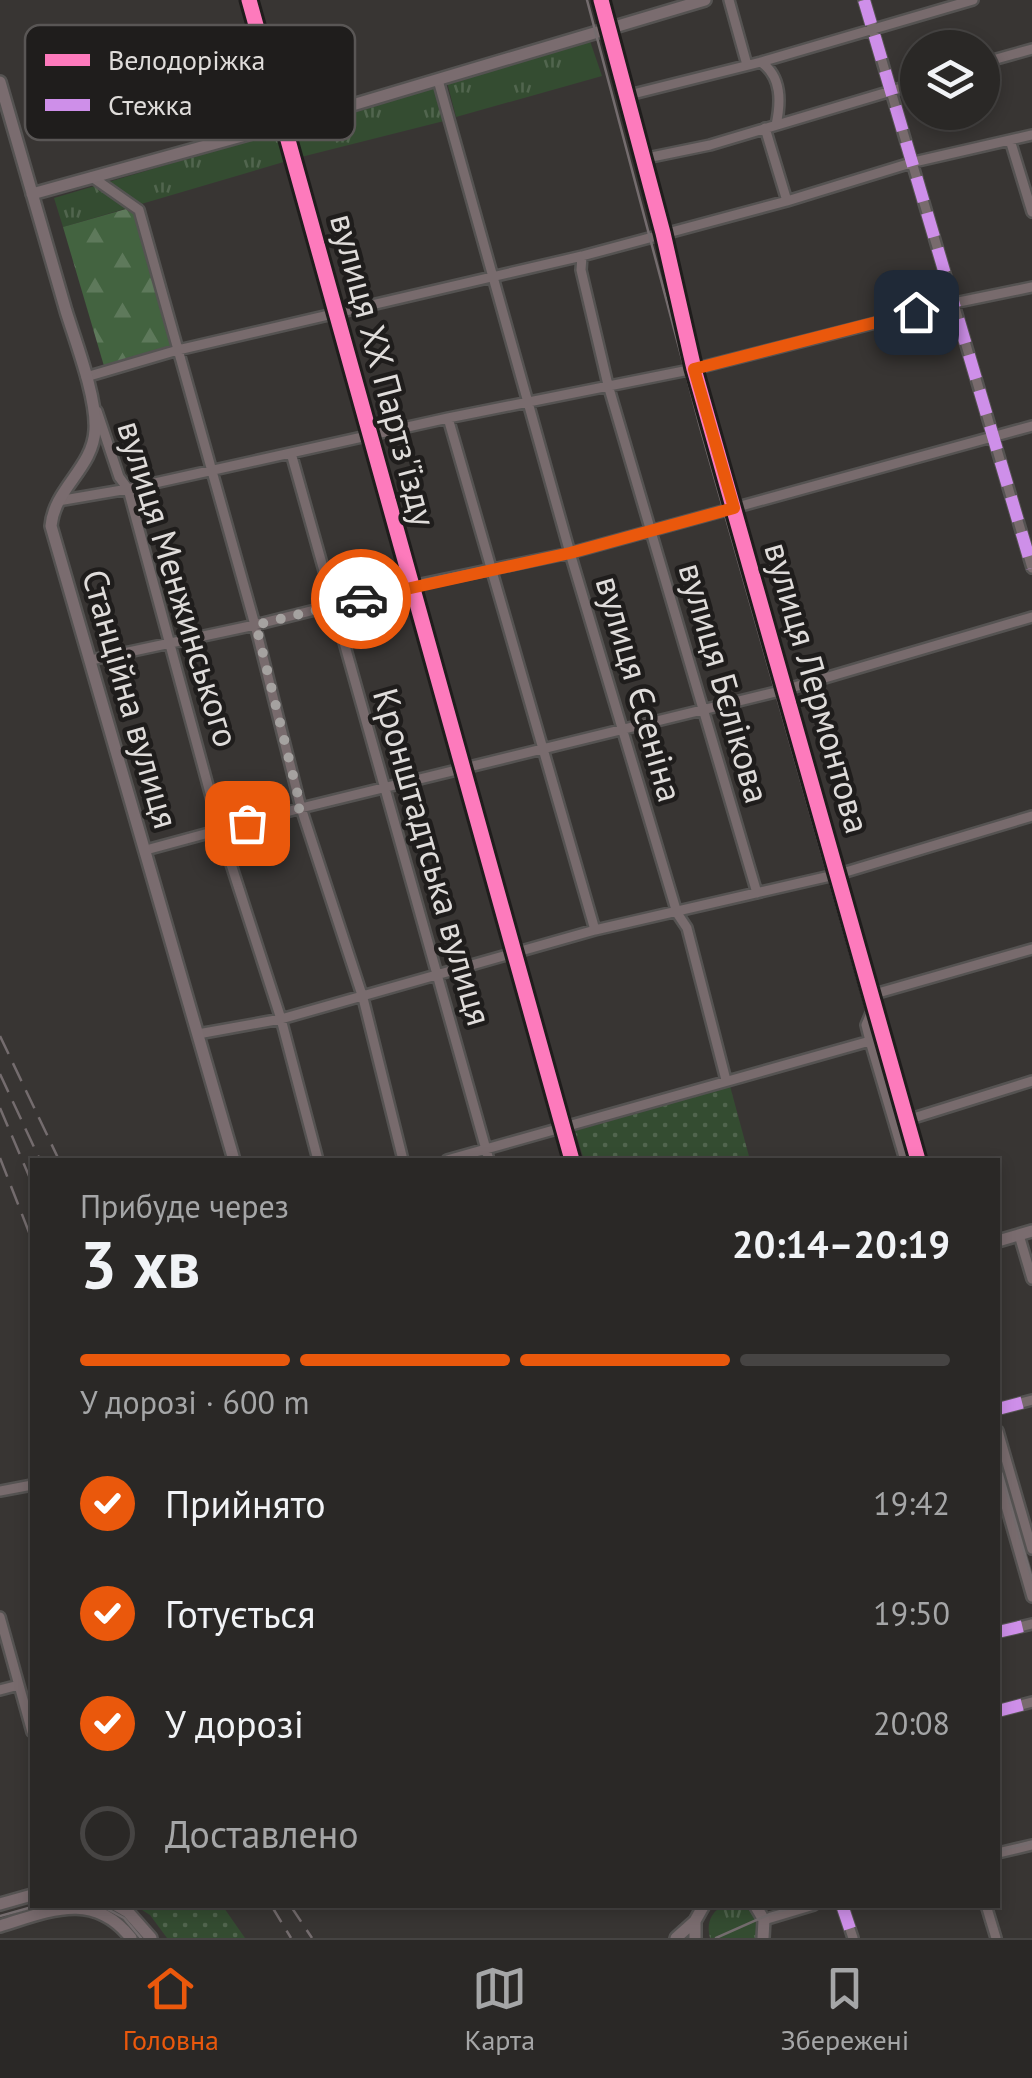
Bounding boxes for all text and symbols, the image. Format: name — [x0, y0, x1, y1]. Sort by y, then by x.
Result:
legend — [25, 25, 355, 140]
map controls — [900, 30, 1000, 130]
button: layers — [900, 30, 1000, 130]
text: Велодоріжка — [108, 41, 265, 78]
text: Стежка — [108, 86, 193, 123]
street label: вулиця XX Партз'їзду — [320, 208, 448, 531]
pin — [874, 270, 959, 355]
icon: home — [889, 285, 944, 340]
street label: вулиця Менжинського — [107, 415, 250, 752]
street label: вулиця Лермонтова — [754, 537, 881, 839]
courier — [311, 549, 411, 649]
street label: вулиця Бєлікова — [669, 557, 781, 808]
street label: Станційна вулиця — [72, 564, 190, 833]
street label: вулиця Єсеніна — [586, 570, 694, 807]
icon: car — [334, 572, 389, 627]
street label: Кронштадтська вулиця — [363, 683, 503, 1031]
pin — [205, 781, 290, 866]
icon: bag — [220, 796, 275, 851]
text: Прибуде через — [80, 1185, 289, 1227]
text: 20:14–20:19 — [732, 1219, 950, 1268]
text: 3 хв — [80, 1222, 200, 1306]
text: У дорозі · 600 m — [80, 1381, 309, 1423]
icon: check — [80, 1476, 135, 1531]
text: Прийнято — [165, 1479, 326, 1528]
text: 19:42 — [873, 1482, 950, 1524]
icon: check — [80, 1586, 135, 1641]
text: Готується — [165, 1589, 315, 1638]
text: 19:50 — [873, 1592, 950, 1634]
icon: check — [80, 1696, 135, 1751]
text: У дорозі — [165, 1699, 304, 1748]
text: 20:08 — [873, 1702, 950, 1744]
text: Доставлено — [165, 1809, 359, 1858]
tab: Головна — [123, 1961, 219, 2058]
tab: Карта — [464, 1961, 535, 2058]
tab: Збережені — [781, 1961, 909, 2058]

